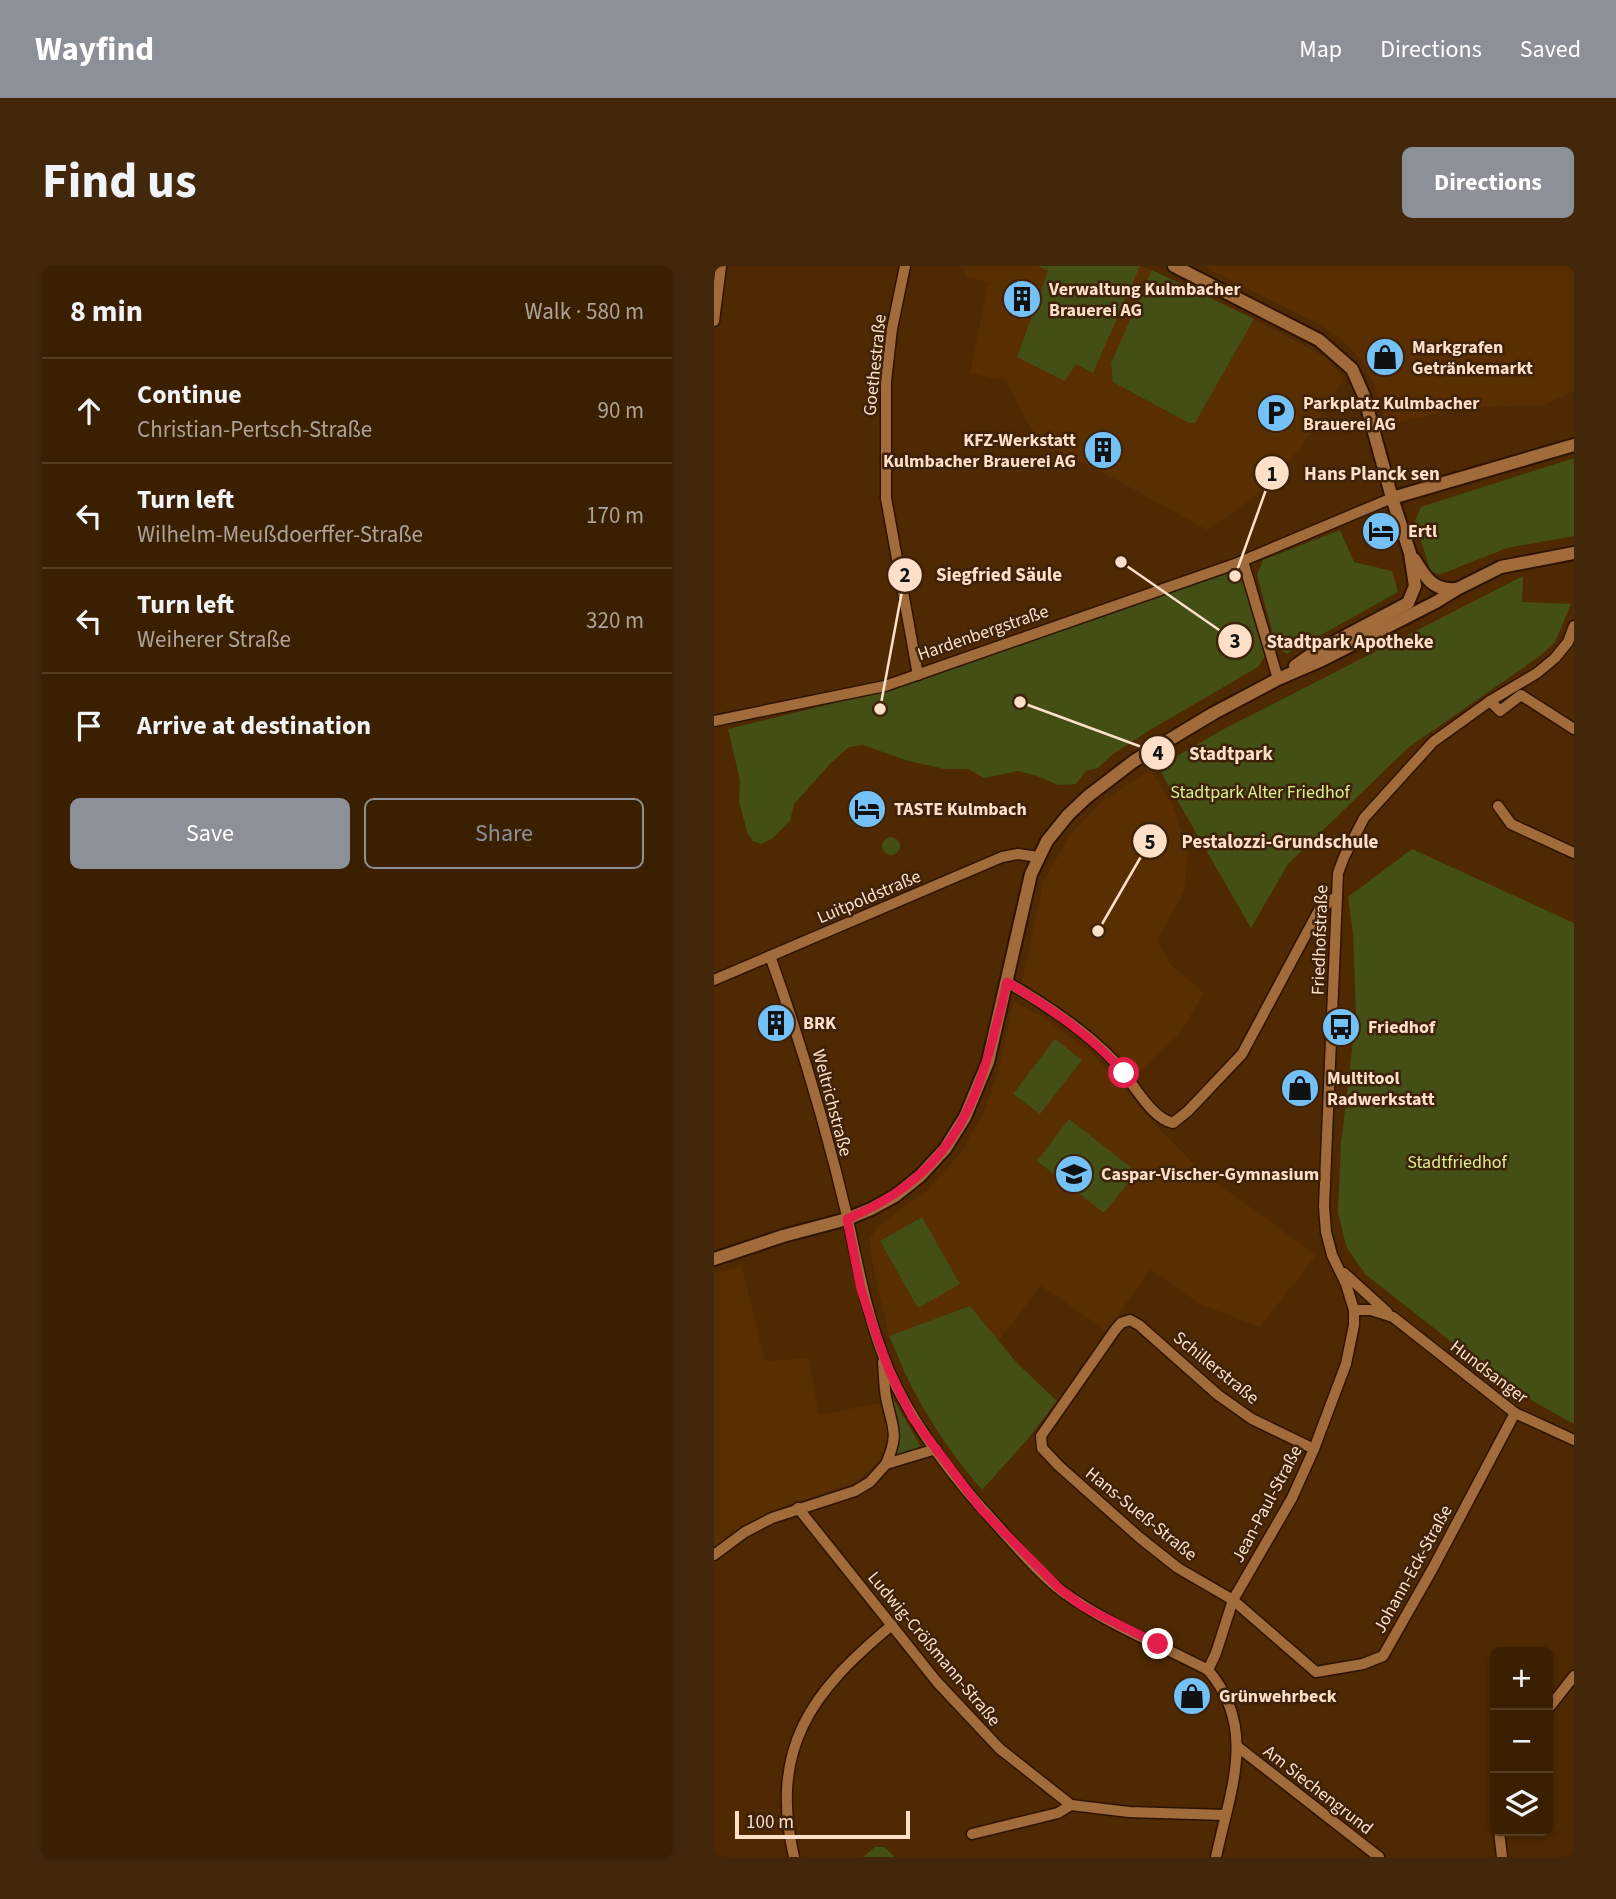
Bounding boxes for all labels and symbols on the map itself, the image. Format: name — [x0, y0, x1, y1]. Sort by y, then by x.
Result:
place label: Verwaltung Kulmbacher Brauerei AG — [1048, 277, 1242, 323]
building icon: Verwaltung Kulmbacher Brauerei AG — [1001, 278, 1043, 320]
street label: Goethestraße — [857, 313, 893, 417]
place label: Markgrafen Getränkemarkt — [1412, 335, 1533, 381]
shop icon: Markgrafen Getränkemarkt — [1364, 336, 1406, 378]
place label: Parkplatz Kulmbacher Brauerei AG — [1303, 391, 1480, 437]
parking icon: Parkplatz Kulmbacher Brauerei AG — [1255, 392, 1297, 434]
place label: KFZ-Werkstatt Kulmbacher Brauerei AG — [883, 428, 1076, 474]
building icon: KFZ-Werkstatt Kulmbacher Brauerei AG — [1082, 429, 1124, 471]
callout: Hans Planck sen — [1255, 453, 1454, 493]
text: 1 — [1266, 459, 1278, 489]
text: Hans Planck sen — [1304, 461, 1440, 488]
hotel icon: Ertl — [1360, 510, 1402, 552]
place label: Ertl — [1408, 519, 1437, 544]
callout: Siegfried Säule — [887, 555, 1077, 595]
text: 2 — [899, 560, 911, 590]
text: Siegfried Säule — [936, 562, 1062, 589]
street label: Hardenbergstraße — [914, 599, 1052, 667]
callout: Stadtpark Apotheke — [1217, 621, 1447, 661]
text: 3 — [1229, 626, 1241, 656]
text: Stadtpark Apotheke — [1266, 629, 1434, 656]
callout: Stadtpark — [1140, 733, 1287, 773]
text: 4 — [1152, 738, 1164, 768]
text: Stadtpark — [1189, 741, 1273, 768]
park label: Stadtpark Alter Friedhof — [1170, 780, 1350, 805]
hotel icon: TASTE Kulmbach — [846, 788, 888, 830]
place label: TASTE Kulmbach — [894, 797, 1027, 822]
callout: Pestalozzi-Grundschule — [1133, 821, 1392, 861]
text: 5 — [1144, 827, 1156, 857]
text: Pestalozzi-Grundschule — [1182, 829, 1379, 856]
street label: Luitpoldstraße — [813, 864, 925, 930]
street label: Friedhofstraße — [1306, 884, 1334, 996]
building icon: BRK — [755, 1002, 797, 1044]
bus stop icon: Friedhof — [1320, 1006, 1362, 1048]
place label: BRK — [803, 1011, 837, 1036]
place label: Friedhof — [1368, 1015, 1436, 1040]
street label: Weltrichstraße — [806, 1047, 858, 1159]
route start — [1108, 1057, 1139, 1088]
place label: Multitool Radwerkstatt — [1327, 1066, 1435, 1112]
shop icon: Multitool Radwerkstatt — [1279, 1067, 1321, 1109]
park label: Stadtfriedhof — [1407, 1150, 1507, 1175]
school or university icon: Caspar-Vischer-Gymnasium — [1053, 1153, 1095, 1195]
place label: Caspar-Vischer-Gymnasium — [1101, 1162, 1319, 1187]
street label: Schillerstraße — [1168, 1326, 1264, 1410]
street label: Hundsanger — [1445, 1334, 1534, 1410]
street label: Jean-Paul-Straße — [1226, 1441, 1308, 1567]
street label: Hans-Sueß-Straße — [1080, 1461, 1202, 1567]
street label: Johann-Eck-Straße — [1367, 1500, 1459, 1638]
street label: Ludwig-Crößmann-Straße — [862, 1566, 1006, 1732]
route end — [1142, 1628, 1173, 1659]
shop icon: Grünwehrbeck — [1171, 1675, 1213, 1717]
place label: Grünwehrbeck — [1219, 1684, 1337, 1709]
street label: Am Siechengrund — [1258, 1739, 1378, 1841]
scale bar — [735, 1808, 910, 1840]

